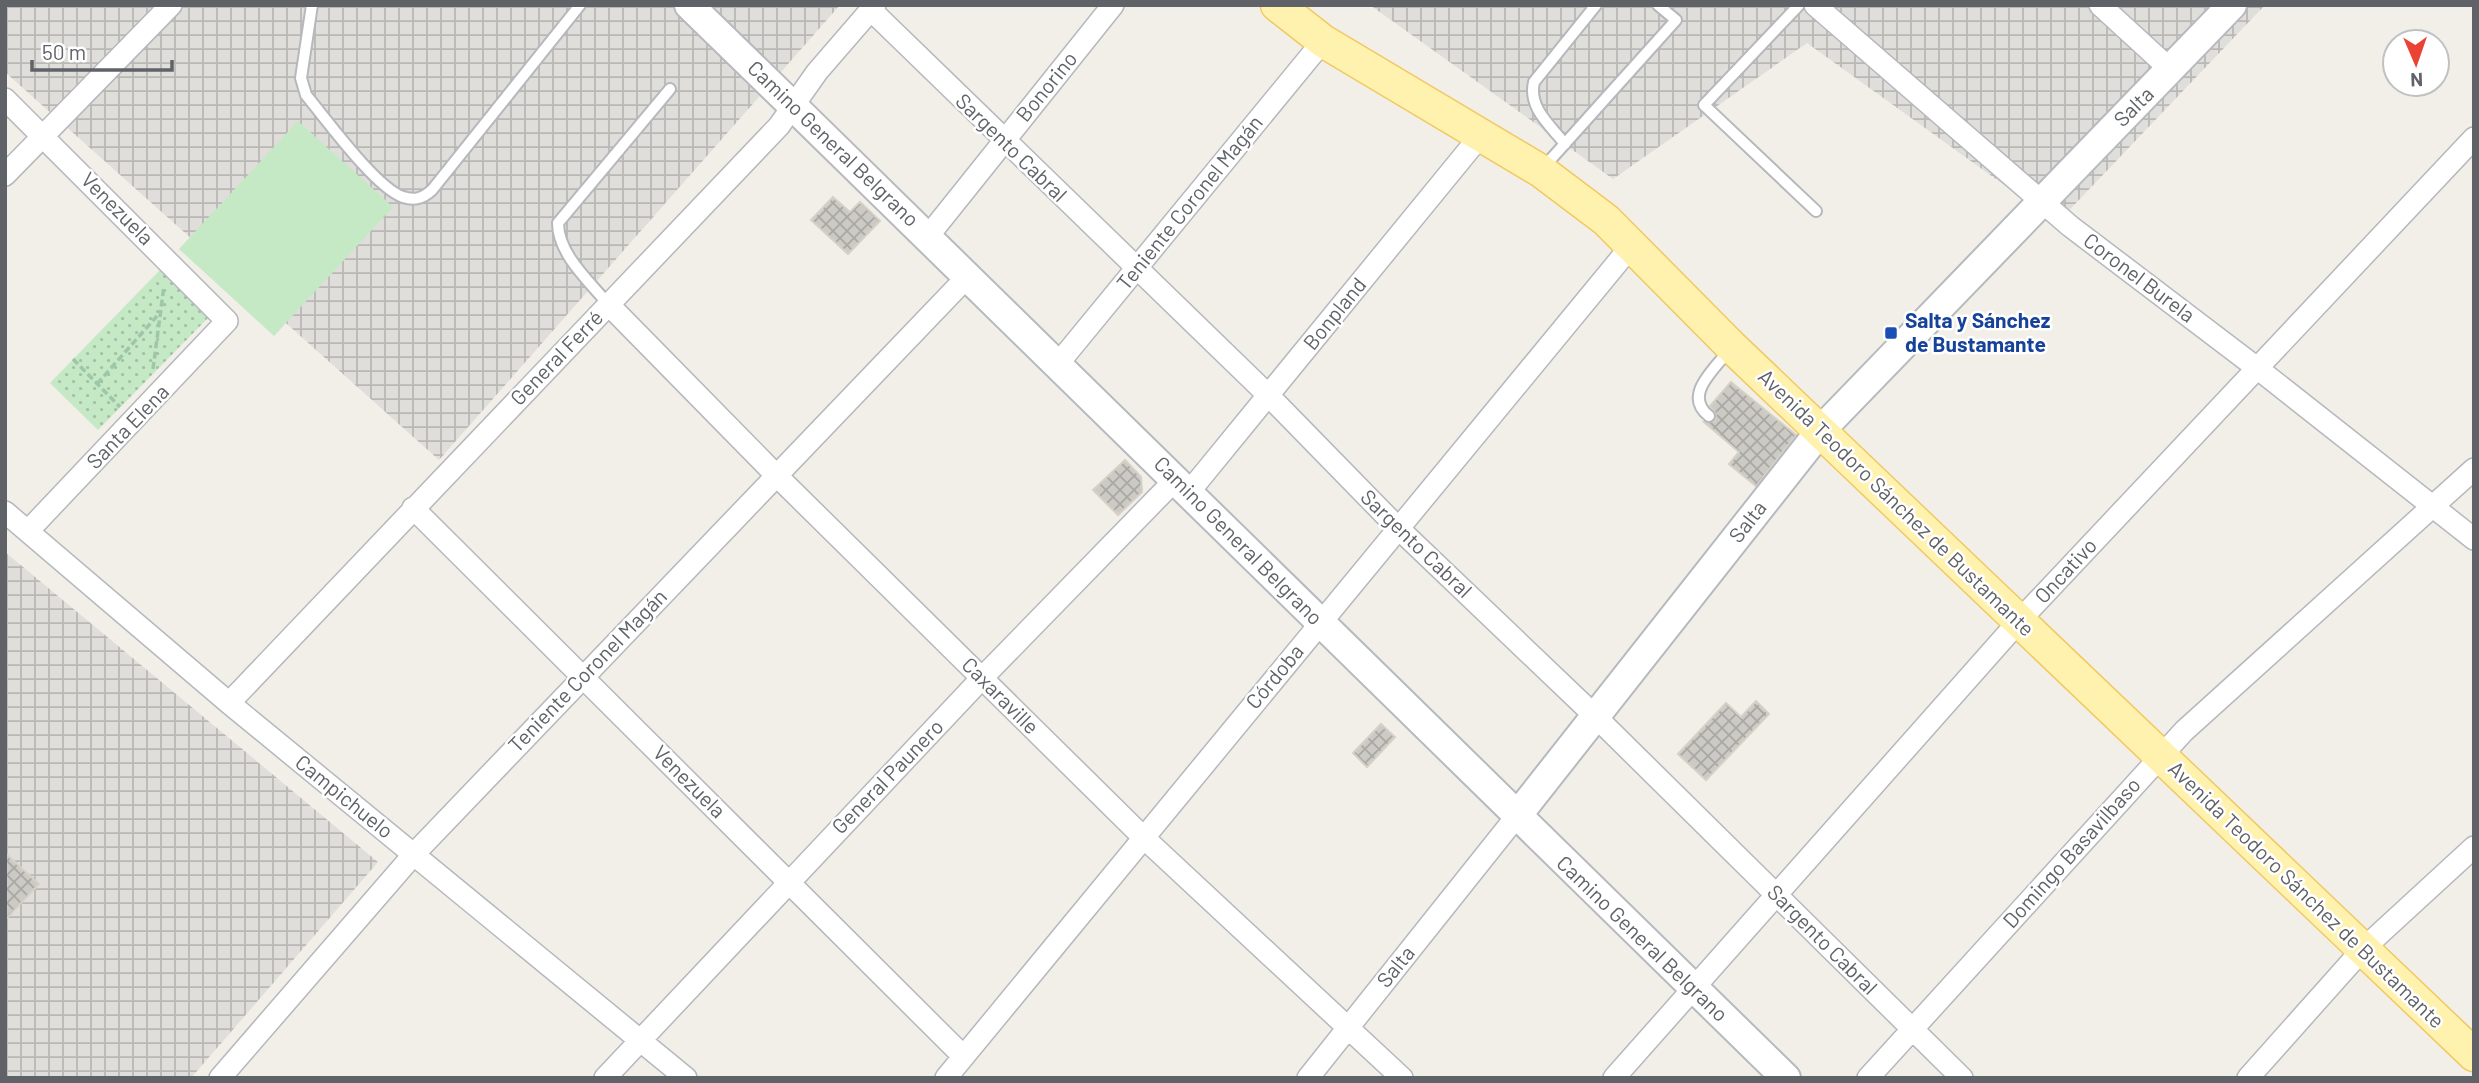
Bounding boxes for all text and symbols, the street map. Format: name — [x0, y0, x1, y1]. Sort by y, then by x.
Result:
scale bar — [32, 28, 172, 72]
north arrow — [2381, 28, 2451, 98]
text: 50 m — [42, 39, 86, 64]
street label: Bonorino — [1010, 46, 1082, 126]
street label: Camino General Belgrano — [743, 55, 925, 231]
text: N — [2410, 69, 2423, 92]
street label: Salta — [2108, 81, 2158, 131]
street label: Sargento Cabral — [951, 88, 1073, 206]
street label: Teniente Coronel Magán — [1111, 110, 1267, 294]
street label: Venezuela — [77, 166, 160, 249]
street label: Coronel Burela — [2079, 227, 2201, 327]
street label: Bonpland — [1297, 272, 1371, 354]
street label: General Ferré — [504, 304, 607, 410]
place label: Salta y Sánchez de Bustamante — [1905, 307, 2051, 356]
marker: Salta y Sánchez de Bustamante — [1883, 325, 1899, 341]
street label: Avenida Teodoro Sánchez de Bustamante — [1754, 363, 2040, 641]
street label: Santa Elena — [81, 379, 173, 473]
street label: Camino General Belgrano — [1150, 450, 1329, 629]
street label: Sargento Cabral — [1356, 484, 1478, 602]
street label: Salta — [1723, 495, 1771, 547]
street label: Oncativo — [2029, 532, 2101, 608]
street label: Teniente Coronel Magán — [503, 583, 671, 757]
street label: Córdoba — [1240, 639, 1308, 713]
street label: Caxaraville — [957, 651, 1045, 739]
street label: General Paunero — [826, 714, 948, 838]
street label: Venezuela — [649, 739, 732, 822]
street label: Campichuelo — [291, 749, 399, 843]
street label: Avenida Teodoro Sánchez de Bustamante — [2164, 755, 2450, 1033]
street label: Domingo Basavilbaso — [1997, 772, 2145, 932]
street label: Camino General Belgrano — [1552, 850, 1734, 1026]
street label: Sargento Cabral — [1763, 879, 1883, 999]
street label: Salta — [1371, 940, 1419, 992]

